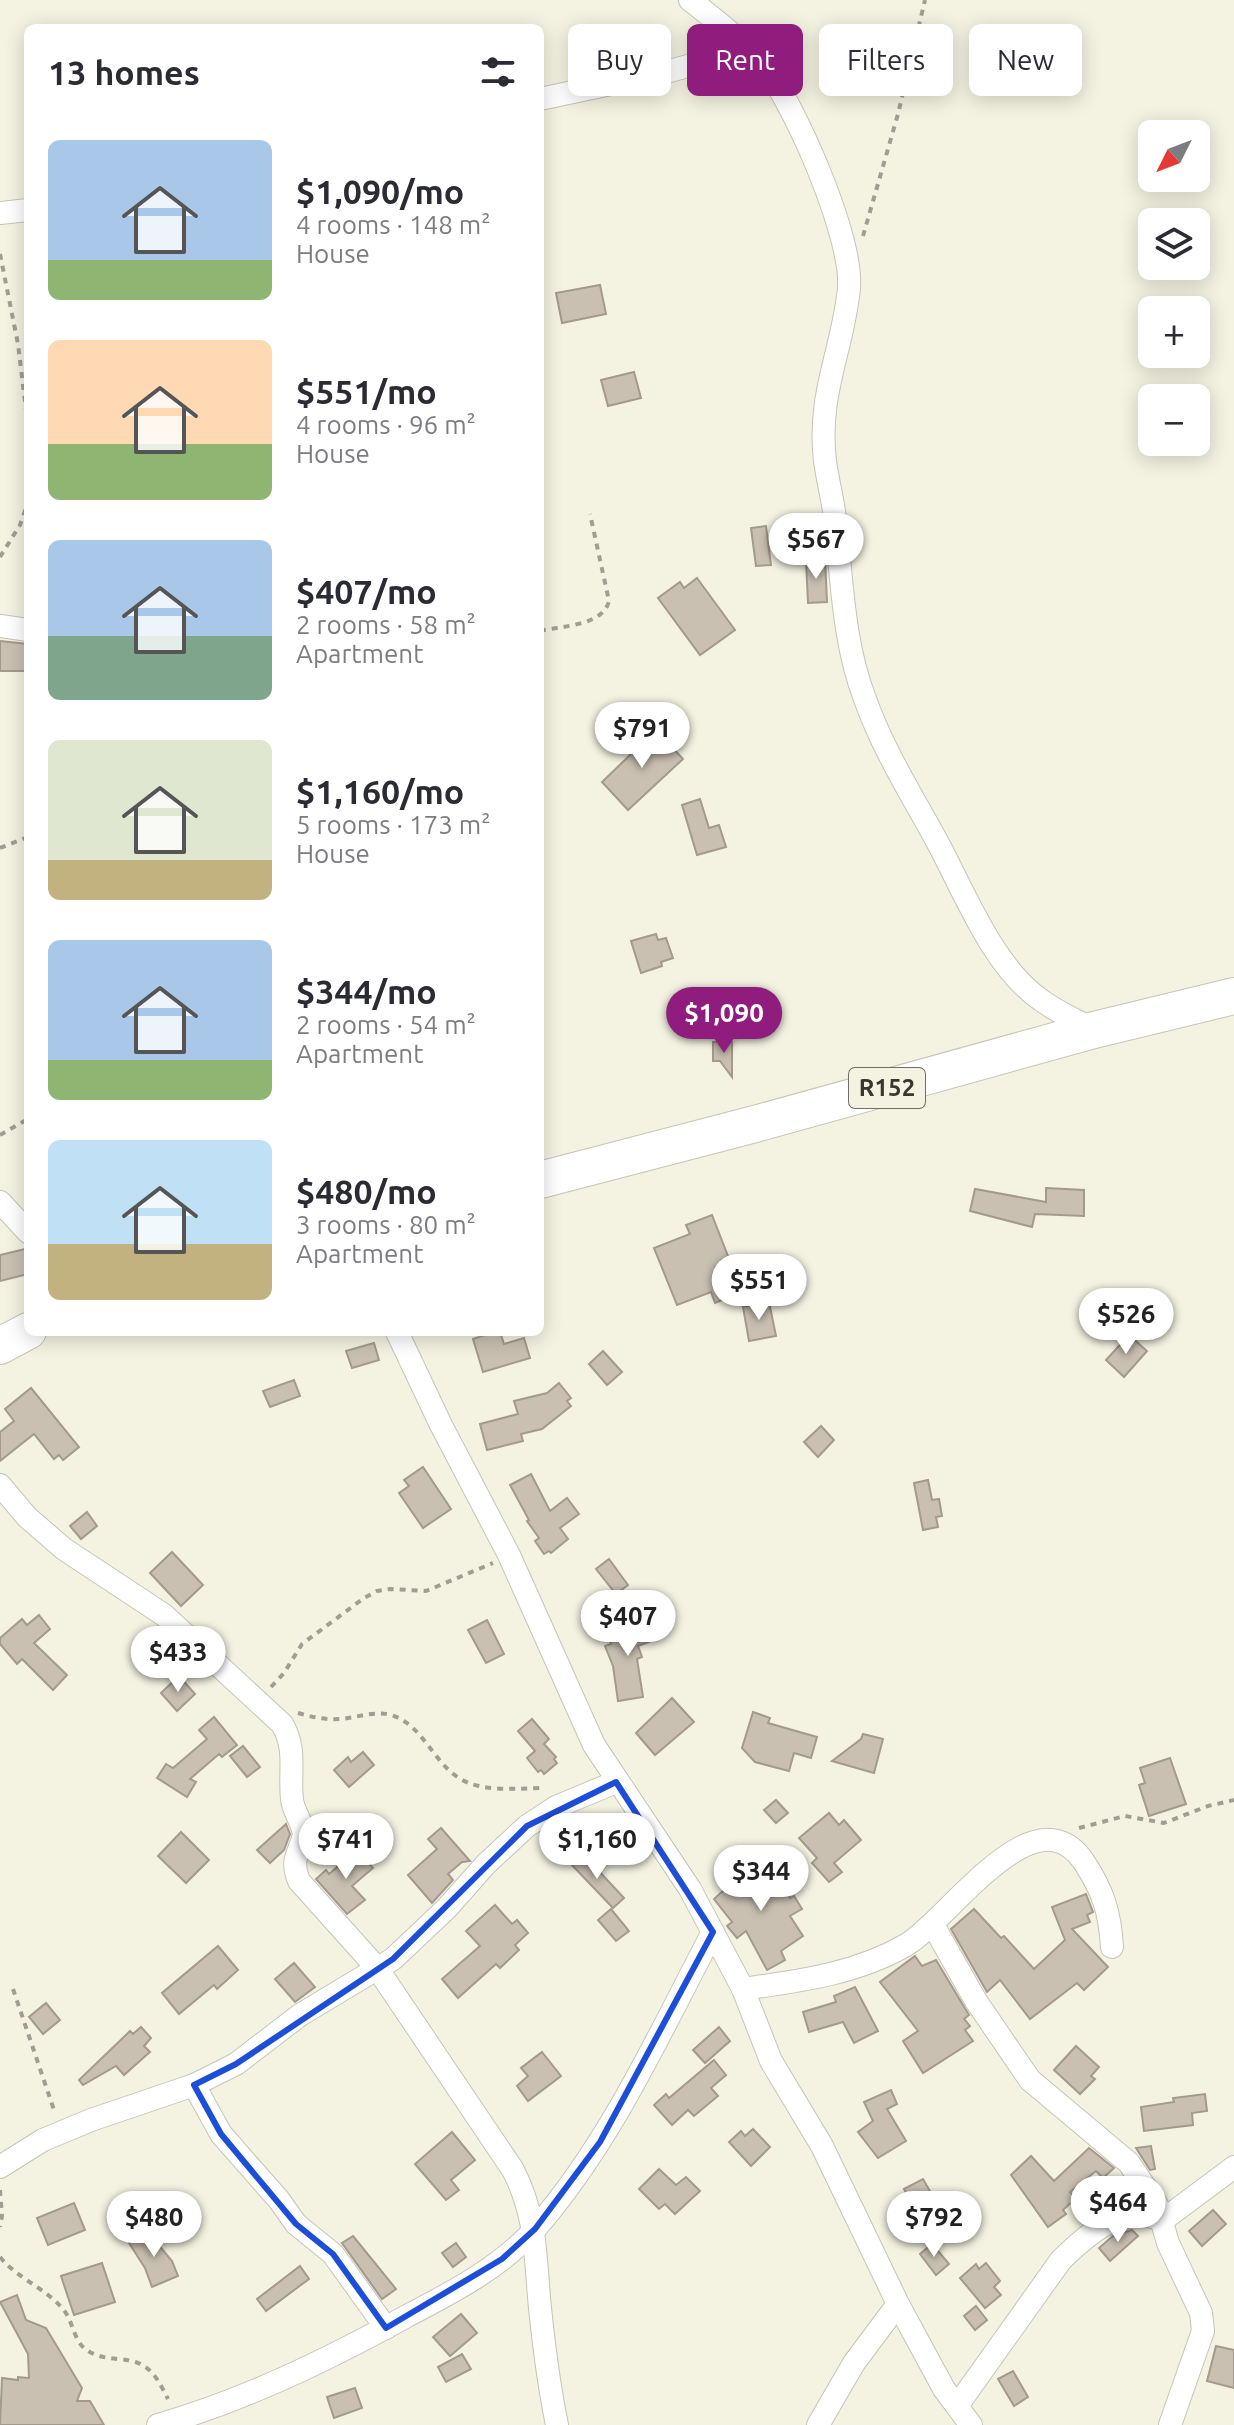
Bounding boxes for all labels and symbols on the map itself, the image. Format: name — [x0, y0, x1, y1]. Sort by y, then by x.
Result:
north arrow — [1138, 120, 1210, 192]
pin: $567 — [769, 513, 863, 581]
pin: $791 — [595, 702, 689, 770]
pin: $1,090 — [659, 987, 789, 1055]
road number: R152 — [849, 1068, 925, 1108]
pin: $551 — [712, 1254, 806, 1322]
pin: $526 — [1079, 1288, 1173, 1356]
pin: $407 — [581, 1590, 675, 1658]
pin: $433 — [131, 1626, 225, 1694]
pin: $741 — [299, 1813, 393, 1881]
pin: $1,160 — [532, 1813, 662, 1881]
pin: $344 — [714, 1845, 808, 1913]
pin: $464 — [1071, 2176, 1165, 2244]
pin: $480 — [107, 2191, 201, 2259]
pin: $792 — [887, 2191, 981, 2259]

